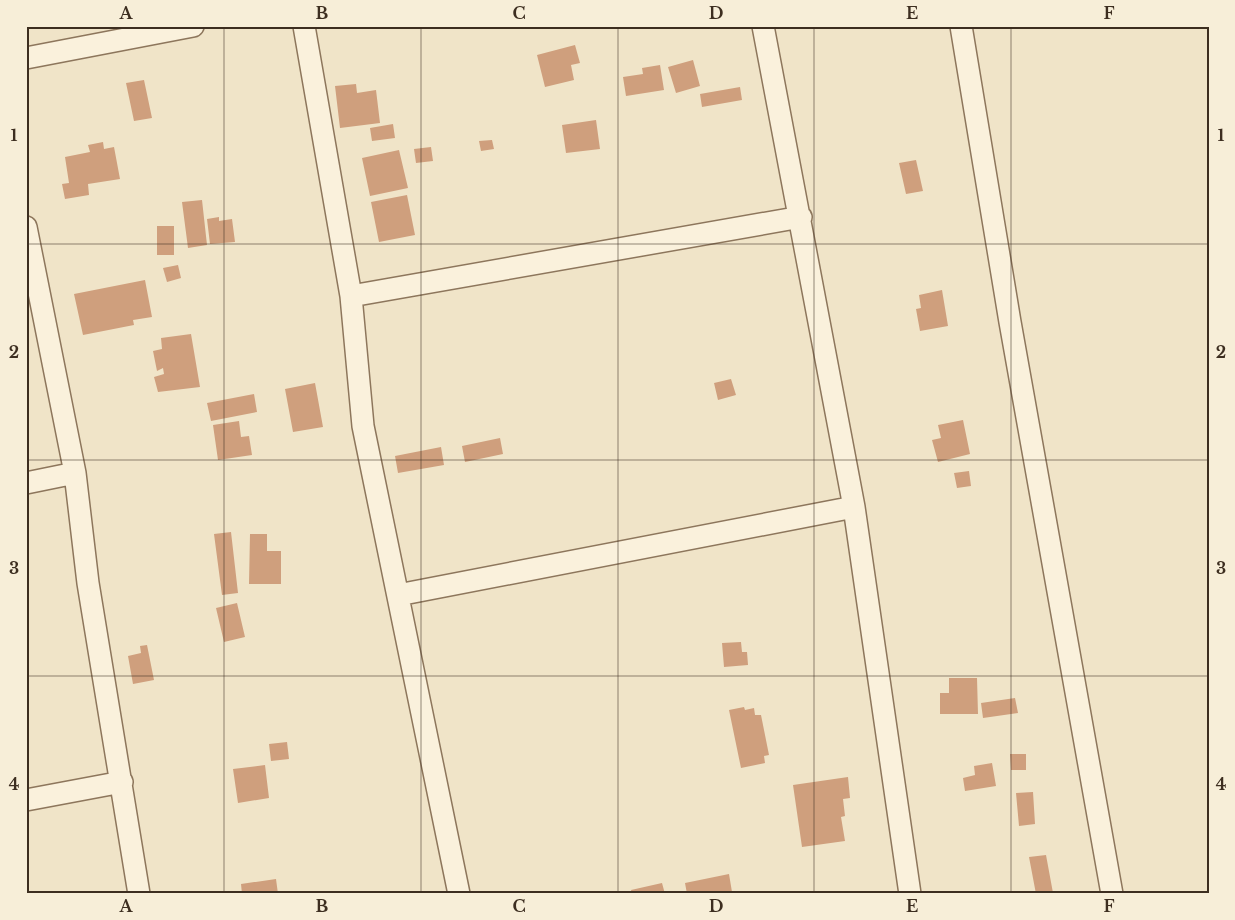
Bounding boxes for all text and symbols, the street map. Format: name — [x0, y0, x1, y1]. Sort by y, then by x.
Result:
text: A — [119, 3, 134, 23]
text: B — [316, 3, 329, 23]
text: C — [512, 3, 526, 23]
text: D — [709, 3, 723, 23]
text: E — [906, 3, 918, 23]
text: F — [1103, 3, 1115, 23]
text: 1 — [11, 125, 18, 145]
text: 1 — [1218, 125, 1225, 145]
text: 2 — [9, 342, 19, 362]
text: 2 — [1216, 342, 1226, 362]
text: 3 — [9, 558, 19, 578]
text: 3 — [1216, 558, 1226, 578]
text: 4 — [9, 774, 19, 794]
text: 4 — [1216, 774, 1226, 794]
text: A — [119, 896, 134, 916]
text: B — [316, 896, 329, 916]
text: C — [512, 896, 526, 916]
text: D — [709, 896, 723, 916]
text: E — [906, 896, 918, 916]
text: F — [1103, 896, 1115, 916]

